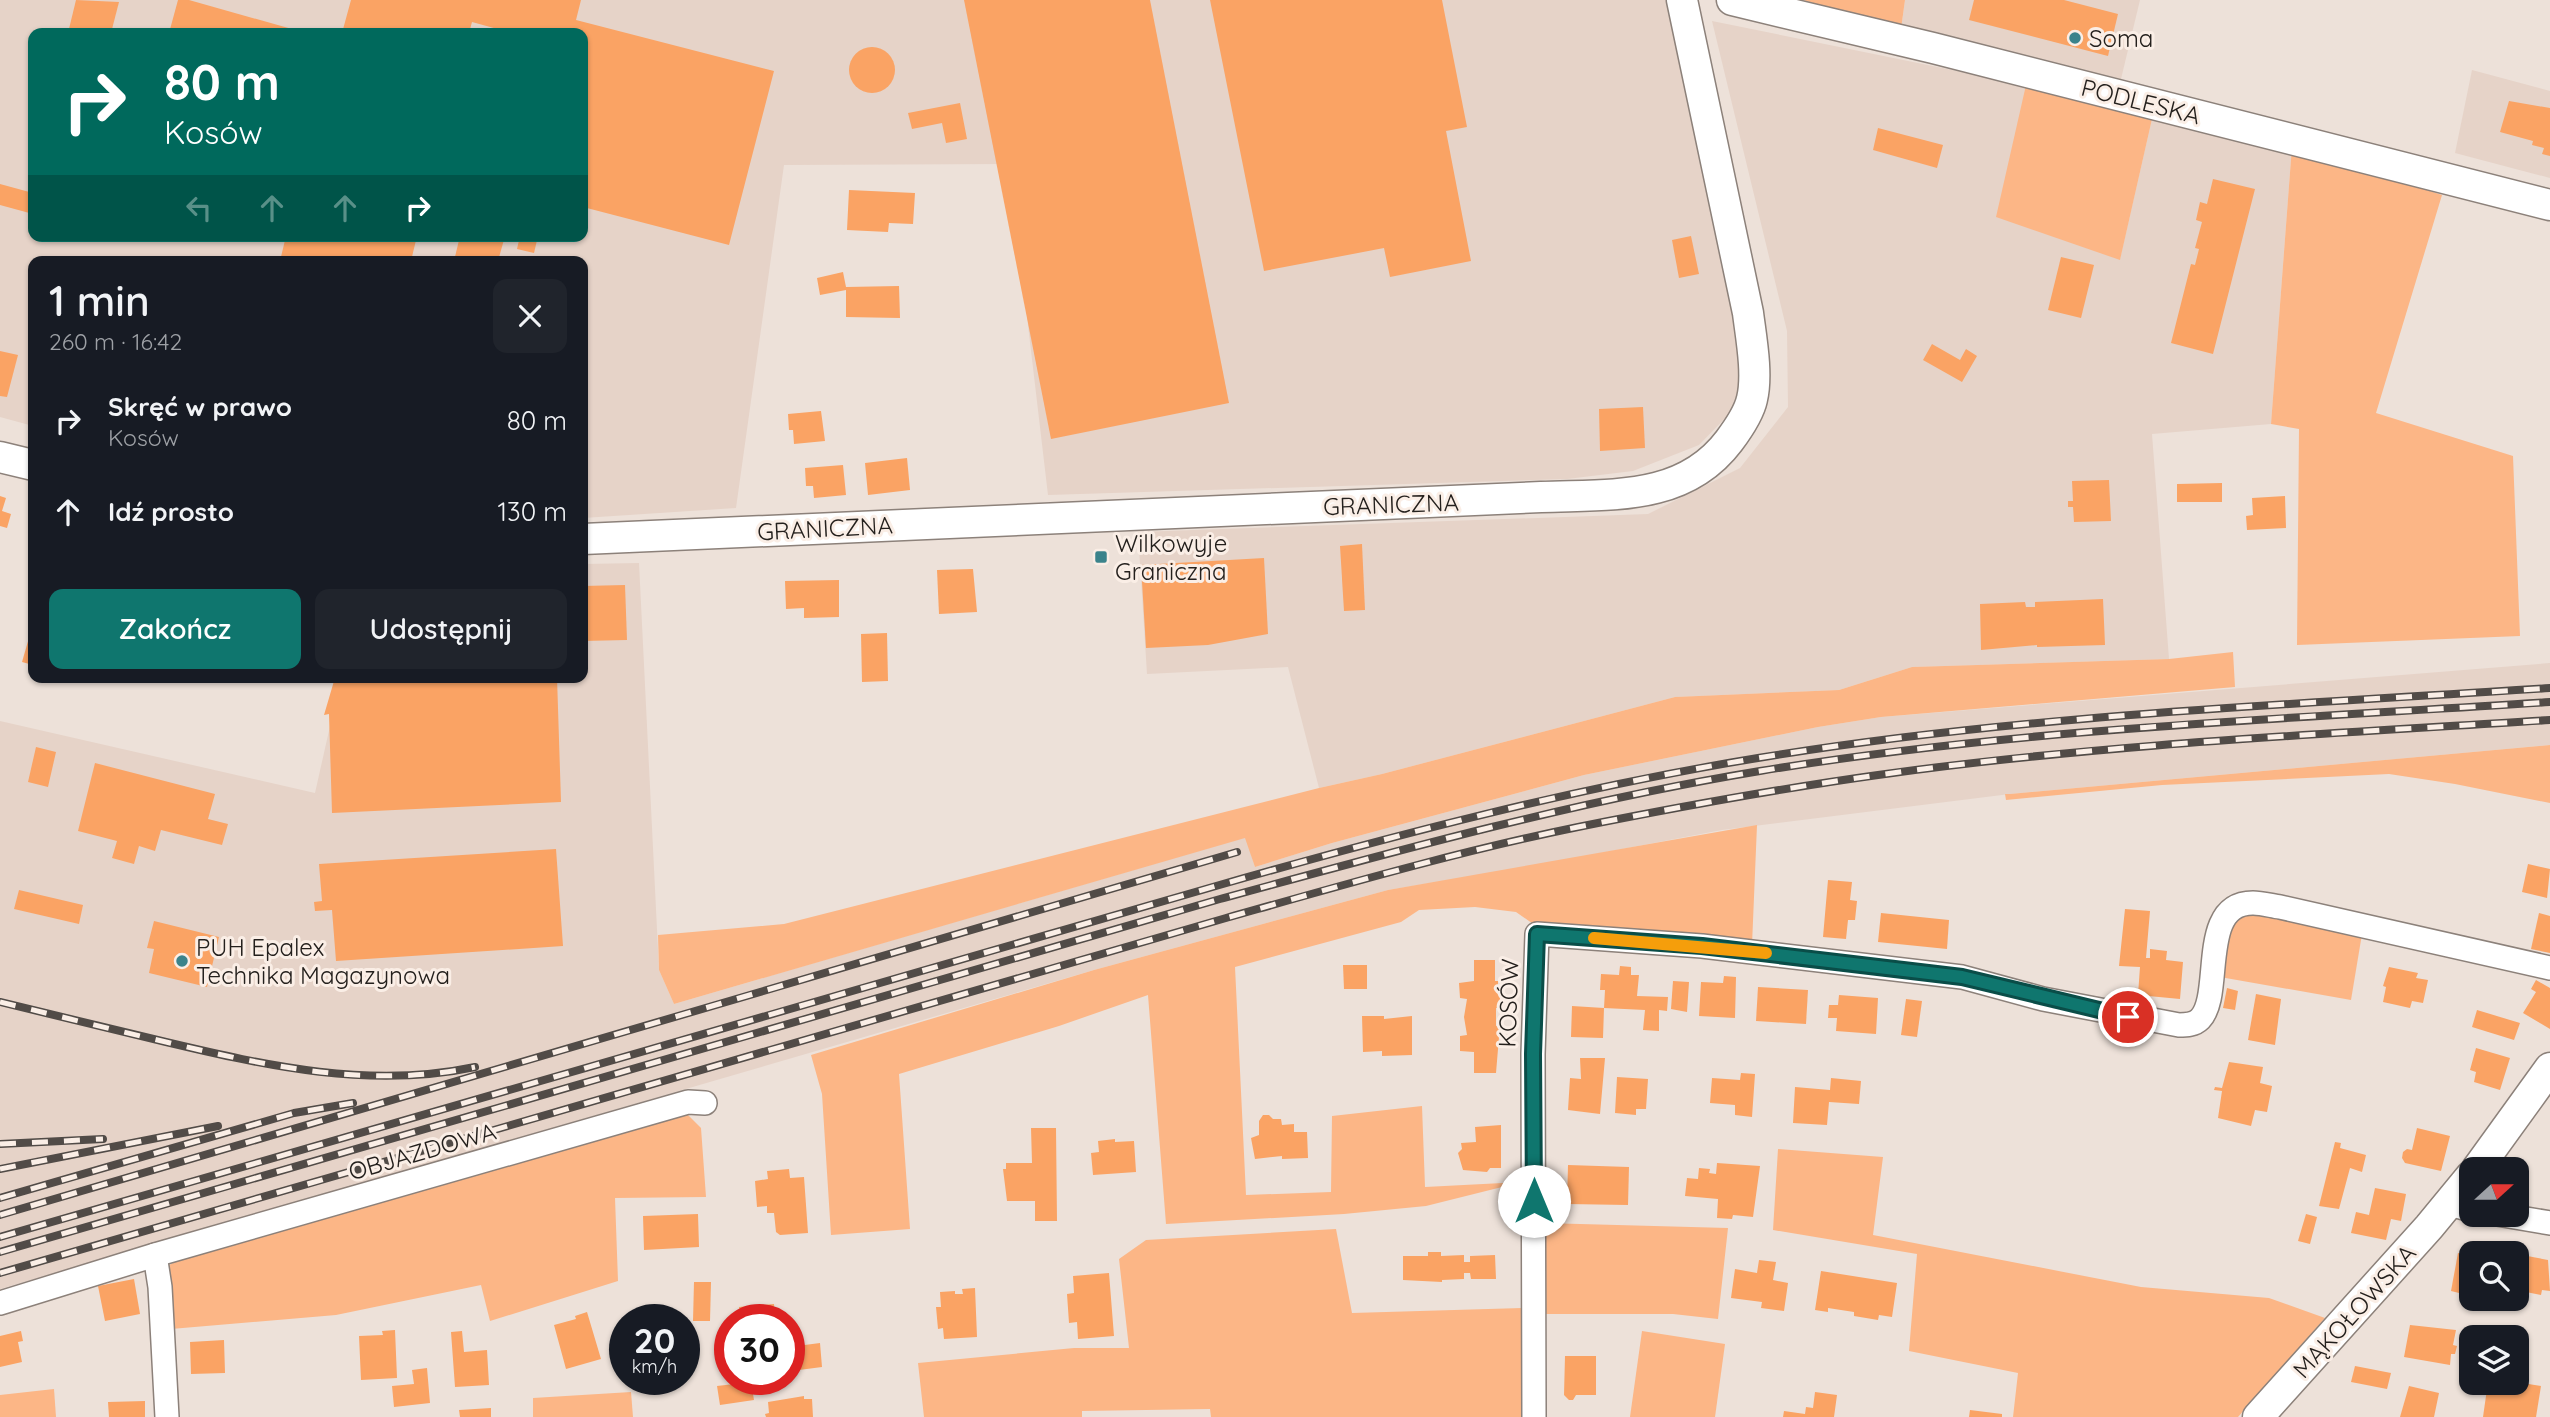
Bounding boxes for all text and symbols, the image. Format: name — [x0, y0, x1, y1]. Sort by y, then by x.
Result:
place label: Soma — [2089, 23, 2153, 53]
marker: Soma — [2067, 30, 2083, 46]
text: 80 m — [164, 51, 280, 112]
icon: right — [49, 56, 140, 147]
street label: PODLESKA — [2078, 72, 2204, 130]
text: Kosów — [164, 112, 263, 152]
icon: left — [180, 189, 218, 227]
icon: ahead — [253, 189, 291, 227]
icon: ahead — [326, 189, 364, 227]
icon: right — [399, 189, 437, 227]
text: 1 min — [49, 274, 150, 327]
button: close — [493, 279, 567, 353]
text: 260 m · 16:42 — [49, 327, 182, 356]
text: Skręć w prawo — [108, 390, 292, 423]
icon: right — [49, 402, 87, 440]
text: 80 m — [507, 404, 567, 437]
text: Kosów — [108, 423, 179, 452]
street label: GRANICZNA — [1323, 487, 1459, 521]
icon: ahead — [49, 493, 87, 531]
text: Idź prosto — [108, 495, 234, 528]
text: 130 m — [497, 495, 567, 528]
street label: GRANICZNA — [756, 509, 894, 547]
place label: Wilkowyje Graniczna — [1115, 528, 1227, 586]
marker: Wilkowyje Graniczna — [1093, 549, 1109, 565]
button: Zakończ — [49, 589, 301, 669]
button: Udostępnij — [315, 589, 567, 669]
place label: PUH Epalex Technika Magazynowa — [196, 932, 450, 990]
marker: PUH Epalex Technika Magazynowa — [174, 953, 190, 969]
street label: KOSÓW — [1491, 958, 1525, 1048]
pin — [2098, 987, 2158, 1047]
icon: arrive — [2109, 998, 2147, 1036]
street label: OBJAZDOWA — [345, 1116, 499, 1186]
north arrow — [2459, 1157, 2529, 1227]
map controls — [2459, 1157, 2529, 1395]
position arrow — [1497, 1164, 1571, 1238]
street label: MĄKOŁOWSKA — [2286, 1238, 2422, 1384]
button: search — [2459, 1241, 2529, 1311]
speed limit sign: 30 — [714, 1304, 805, 1395]
text: 20 — [634, 1318, 675, 1362]
button: layers — [2459, 1325, 2529, 1395]
text: km/h — [632, 1355, 677, 1378]

